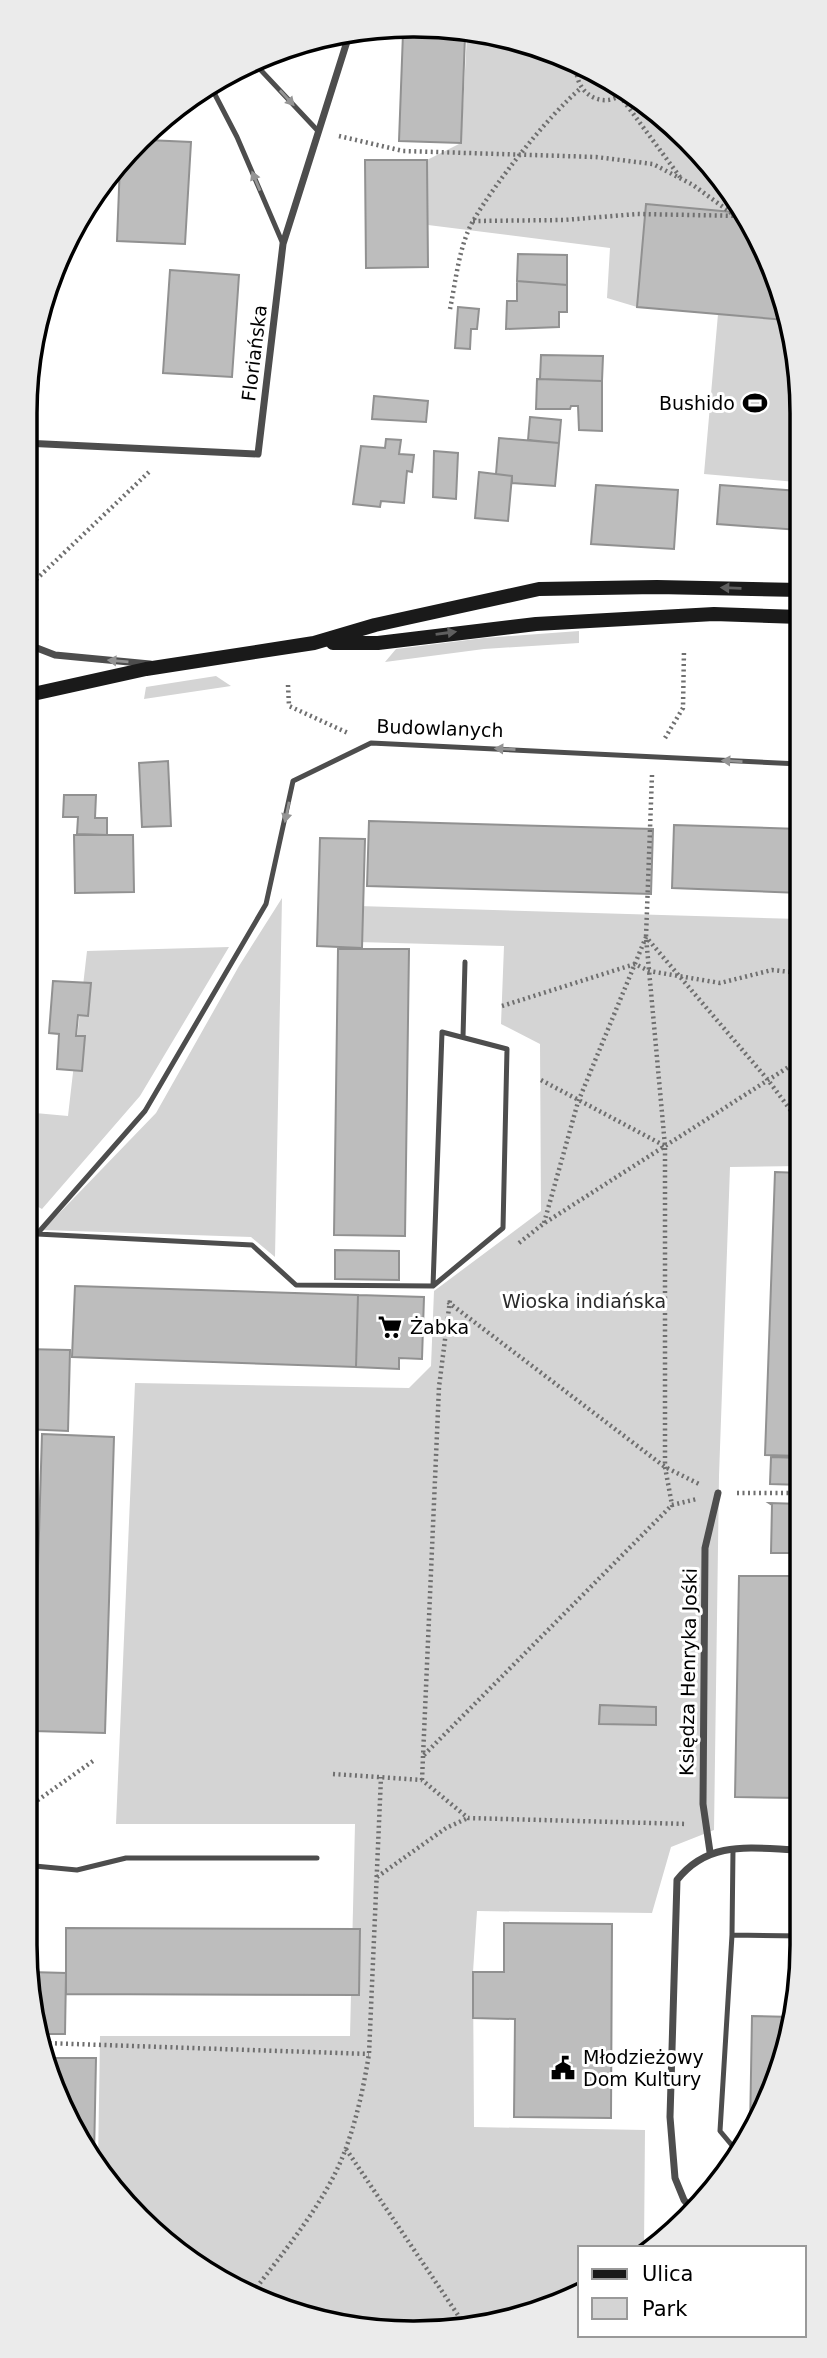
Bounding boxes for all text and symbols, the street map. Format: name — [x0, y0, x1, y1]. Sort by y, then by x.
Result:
one-way arrow — [278, 89, 294, 106]
one-way arrow — [250, 171, 261, 192]
street label: Floriańska — [237, 304, 271, 402]
sports icon: Bushido — [741, 389, 769, 417]
place label: Bushido — [659, 392, 735, 414]
one-way arrow — [720, 582, 742, 593]
one-way arrow — [435, 627, 457, 638]
one-way arrow — [107, 655, 129, 666]
street label: Budowlanych — [376, 715, 504, 741]
one-way arrow — [493, 744, 515, 755]
one-way arrow — [721, 755, 743, 766]
one-way arrow — [281, 801, 292, 823]
park label: Wioska indiańska — [502, 1290, 666, 1312]
supermarket icon: Żabka — [376, 1313, 404, 1341]
place label: Żabka — [410, 1316, 469, 1338]
street label: Księdza Henryka Jośki — [675, 1568, 701, 1776]
place label: Młodzieżowy Dom Kultury — [583, 2046, 704, 2090]
public building icon: Młodzieżowy Dom Kultury — [549, 2054, 577, 2082]
legend — [578, 2246, 806, 2337]
text: Ulica — [642, 2262, 693, 2286]
text: Park — [642, 2297, 688, 2321]

